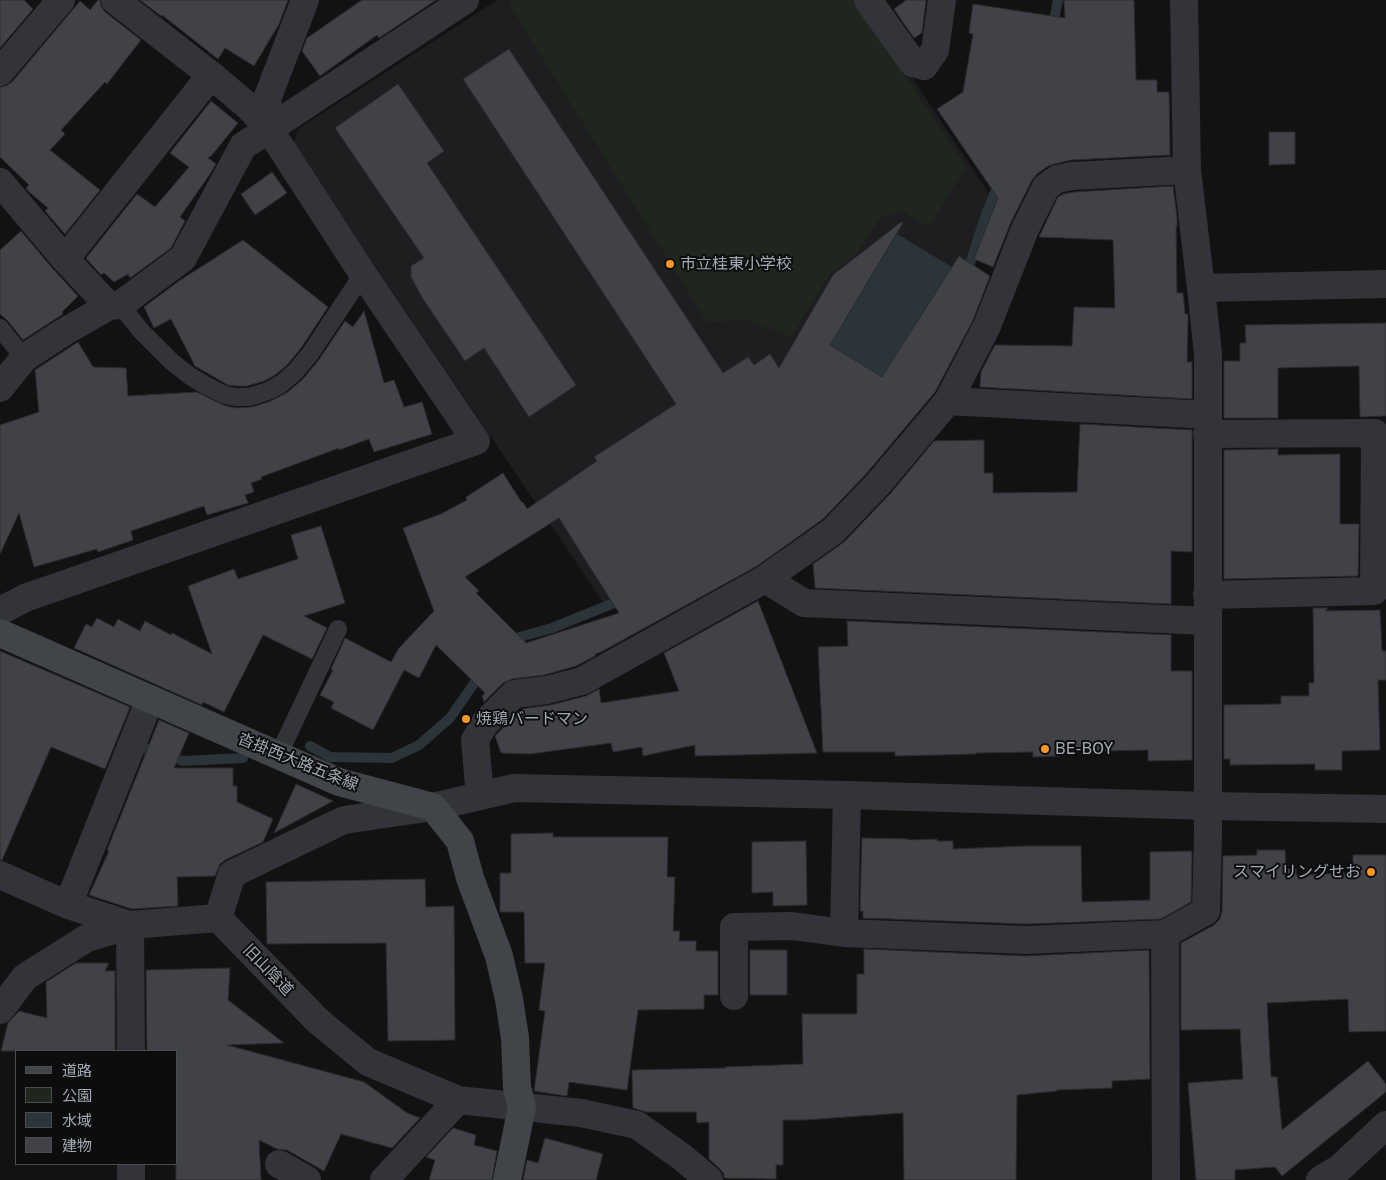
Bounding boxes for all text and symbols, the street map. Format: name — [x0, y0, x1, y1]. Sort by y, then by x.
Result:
place label: 市立桂東小学校 — [680, 254, 792, 274]
marker: 市立桂東小学校 — [664, 258, 676, 270]
place label: 焼鶏バードマン — [476, 709, 588, 729]
marker: 焼鶏バードマン — [460, 713, 472, 725]
street label: 沓掛西大路五条線 — [235, 729, 361, 795]
place label: BE-BOY — [1055, 739, 1113, 759]
marker: BE-BOY — [1039, 743, 1051, 755]
place label: スマイリングせお — [1233, 862, 1361, 882]
marker: スマイリングせお — [1365, 866, 1377, 878]
street label: 旧山陰道 — [239, 940, 297, 1000]
legend — [15, 1050, 178, 1165]
text: 道路 — [62, 1062, 92, 1079]
text: 公園 — [62, 1087, 92, 1104]
text: 水域 — [62, 1112, 92, 1129]
text: 建物 — [62, 1137, 92, 1154]

